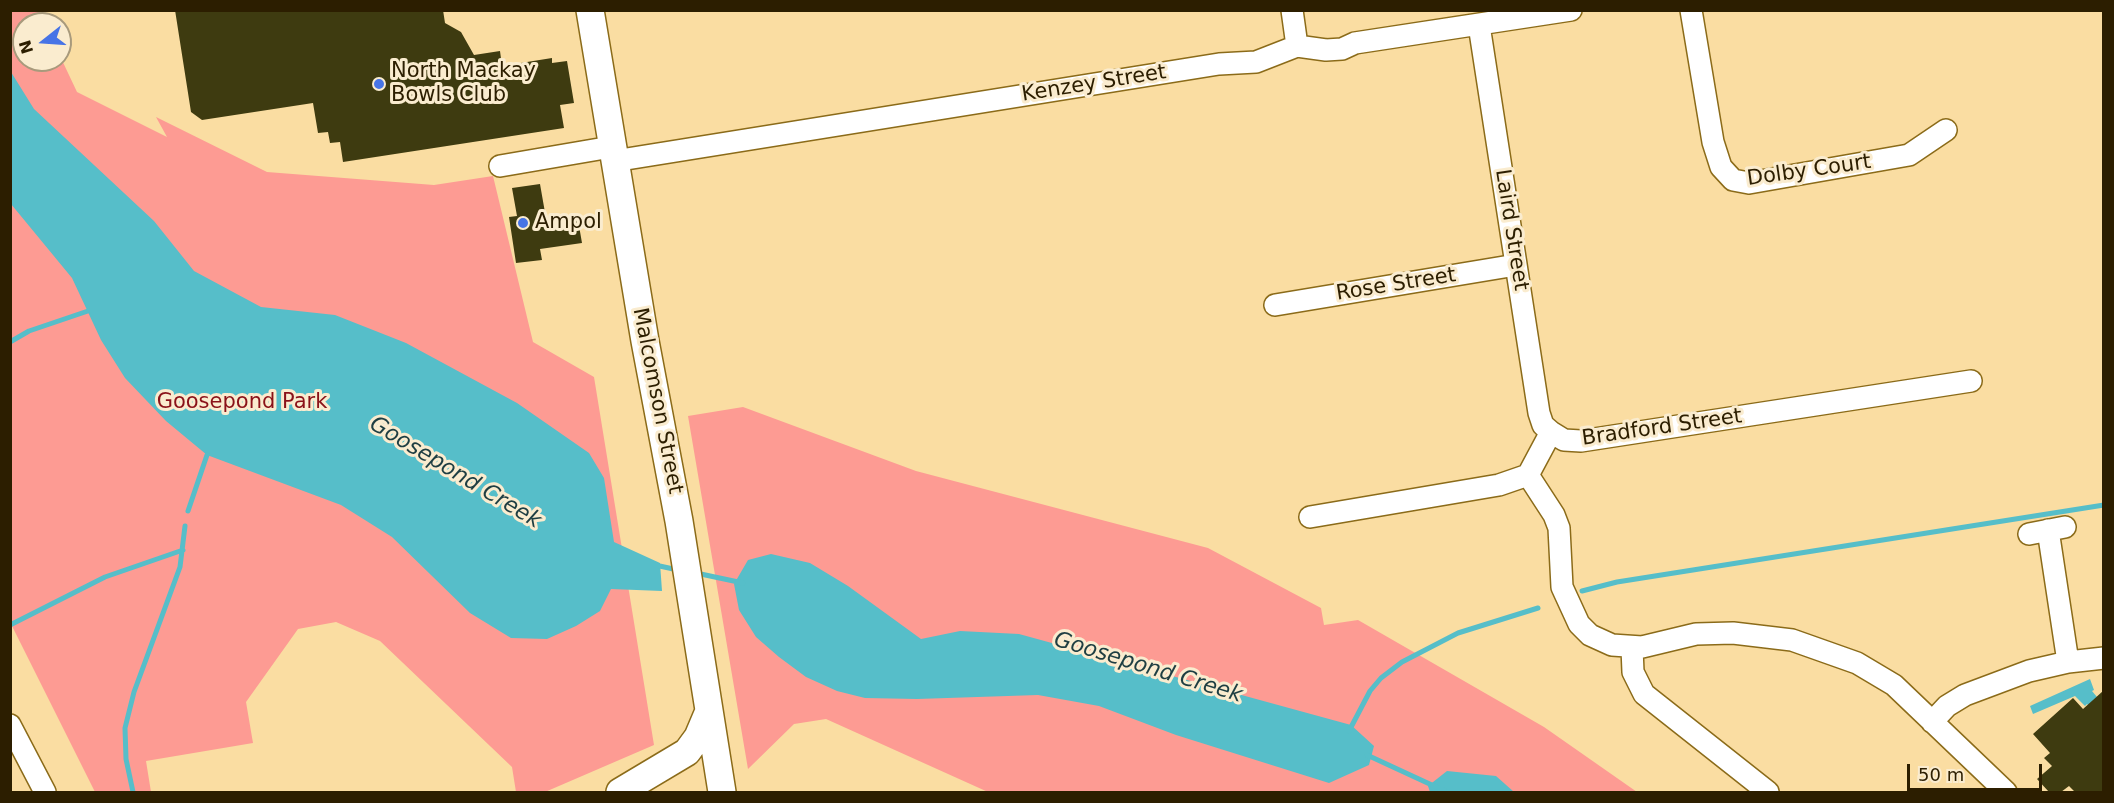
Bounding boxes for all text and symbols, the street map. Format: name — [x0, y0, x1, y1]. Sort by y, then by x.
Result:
north arrow — [12, 12, 72, 72]
text: N — [15, 38, 37, 56]
place label: North Mackay Bowls Club — [391, 59, 536, 109]
street label: Kenzey Street — [1020, 60, 1168, 108]
marker: North Mackay Bowls Club — [372, 77, 386, 91]
street label: Dolby Court — [1745, 150, 1873, 192]
street label: Laird Street — [1489, 168, 1533, 292]
place label: Ampol — [535, 210, 602, 236]
marker: Ampol — [516, 216, 530, 230]
street label: Rose Street — [1334, 263, 1458, 307]
street label: Malcomson Street — [627, 306, 687, 496]
park label: Goosepond Park — [157, 390, 327, 416]
street label: Bradford Street — [1580, 404, 1744, 452]
water label: Goosepond Creek — [364, 411, 546, 535]
water label: Goosepond Creek — [1051, 627, 1245, 709]
scale bar — [1910, 752, 2045, 790]
text: 50 m — [1918, 764, 1964, 785]

